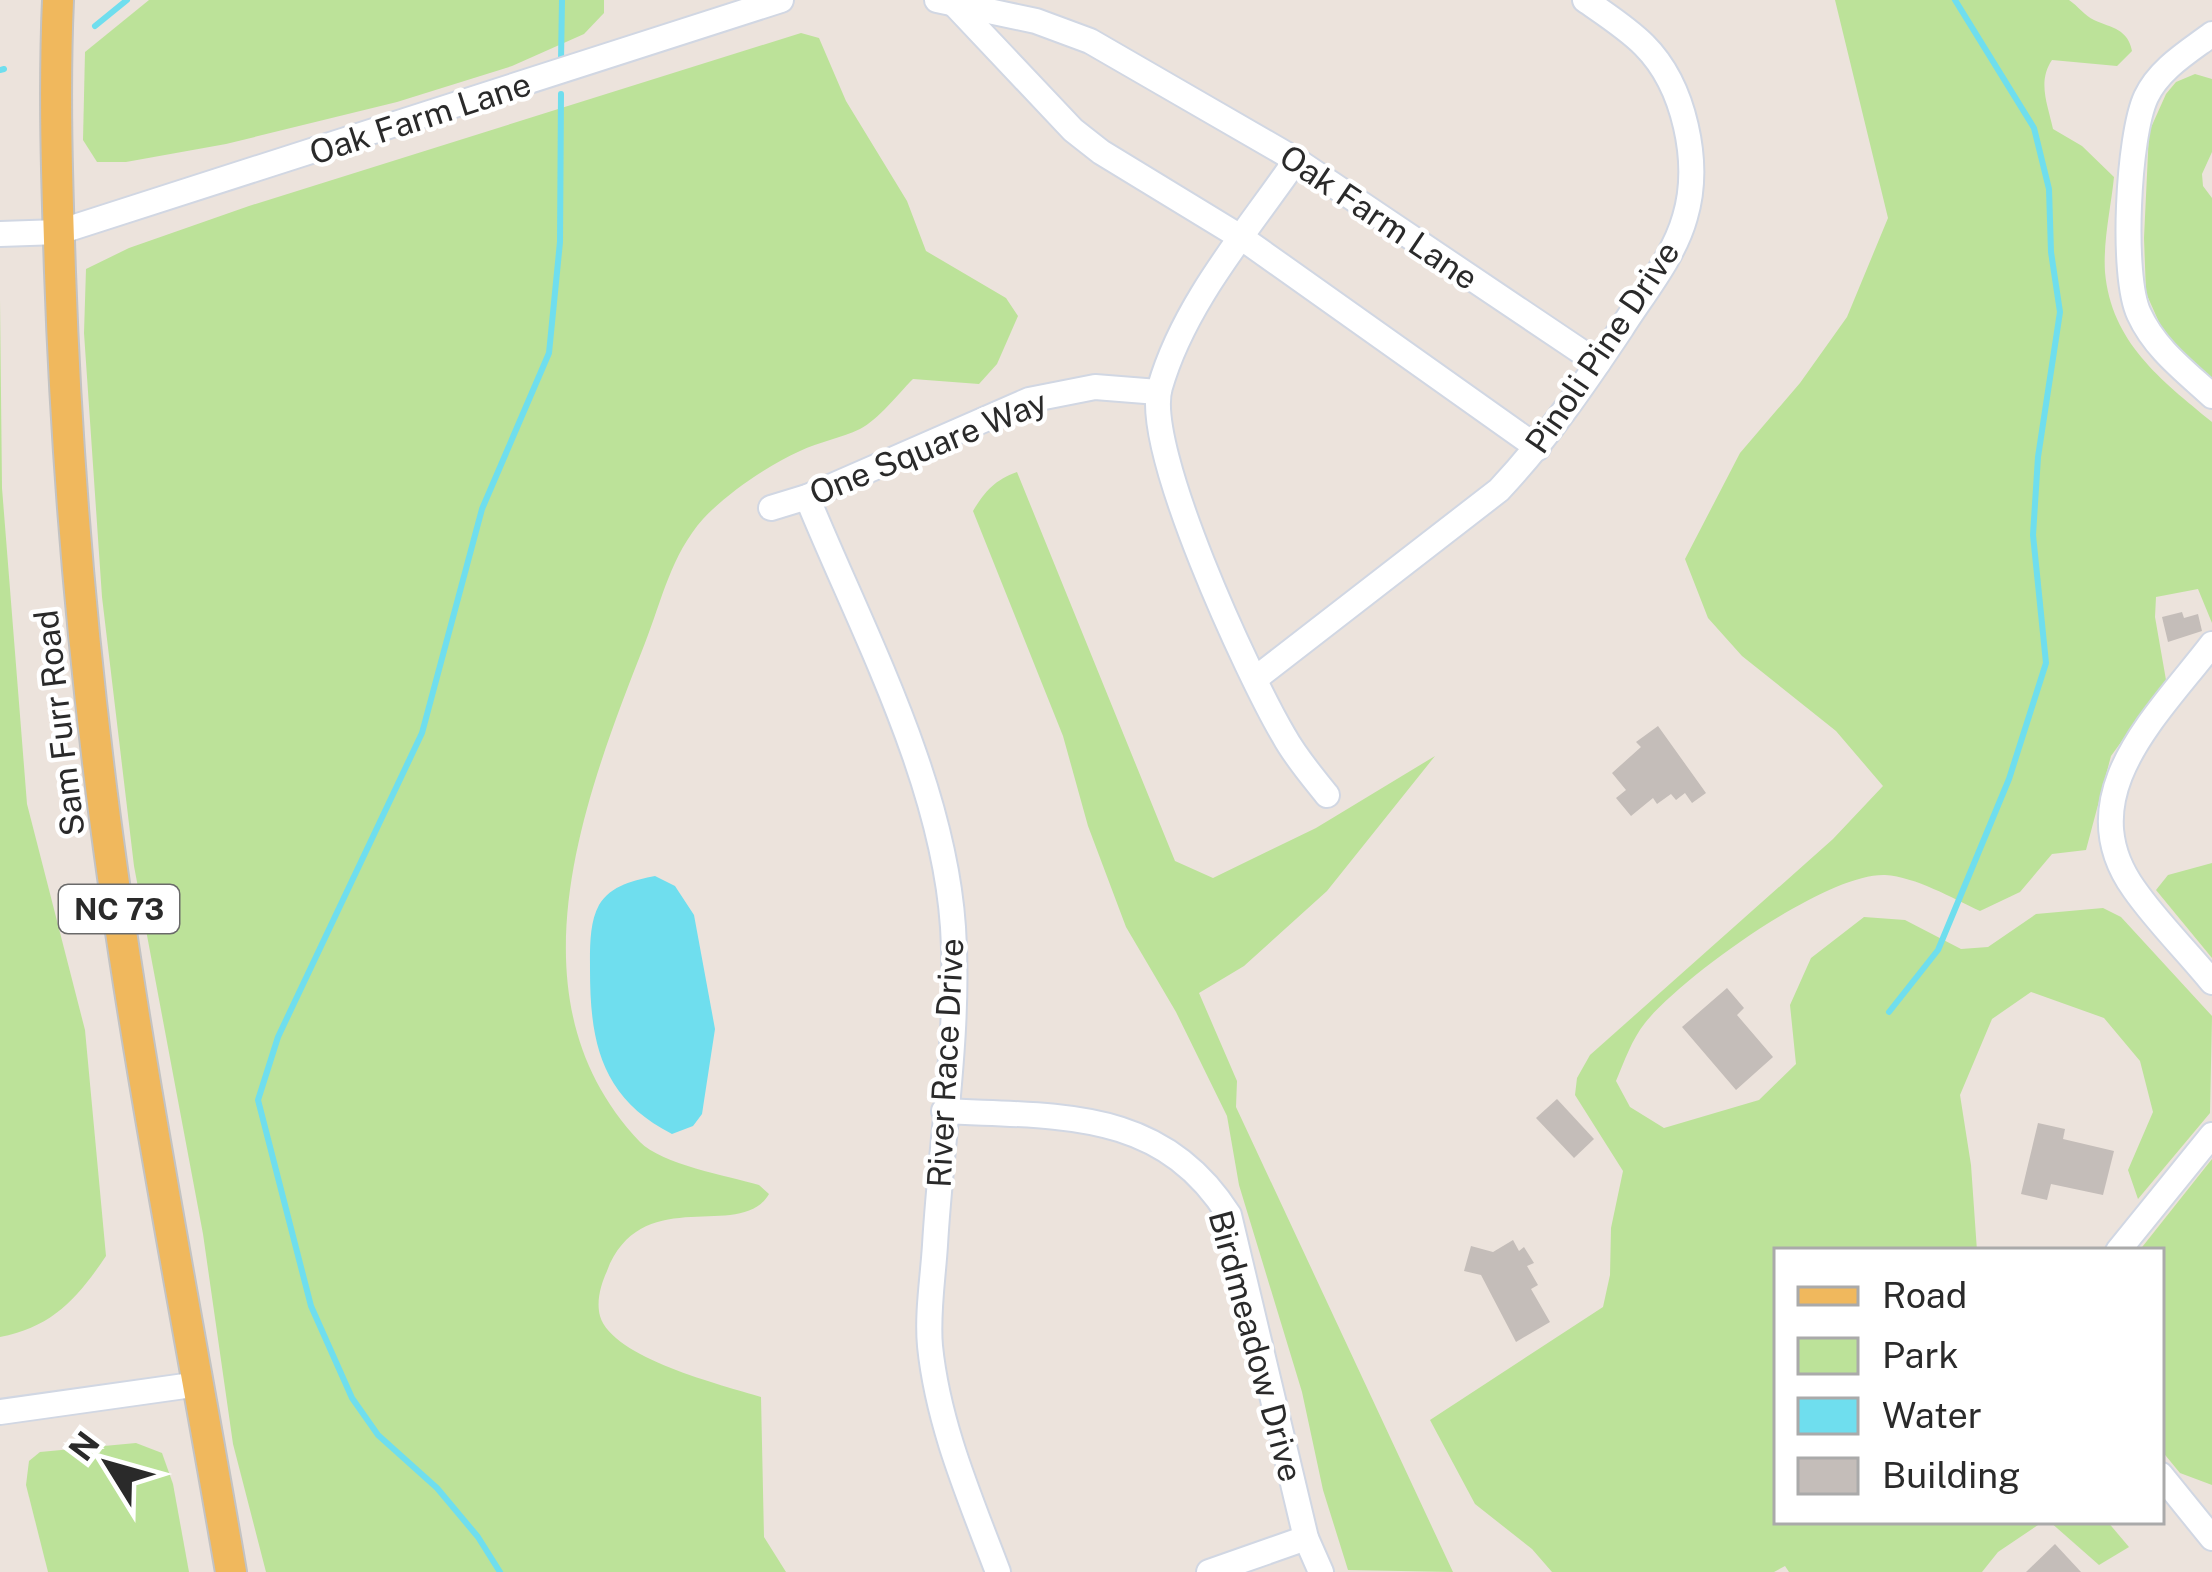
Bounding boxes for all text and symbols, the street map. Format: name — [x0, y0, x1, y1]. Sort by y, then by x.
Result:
street label: Oak Farm Lane — [305, 64, 535, 172]
street label: Oak Farm Lane — [1273, 137, 1485, 297]
street label: Pinoli Pine Drive — [1517, 234, 1687, 460]
street label: One Square Way — [804, 382, 1052, 512]
street label: Sam Furr Road — [26, 608, 92, 838]
road number: NC 73 — [59, 885, 179, 933]
street label: River Race Drive — [919, 937, 971, 1189]
street label: Birdmeadow Drive — [1202, 1206, 1310, 1486]
legend — [1774, 1248, 2164, 1524]
text: Road — [1882, 1274, 1967, 1316]
text: Park — [1882, 1334, 1959, 1376]
text: Water — [1882, 1394, 1982, 1436]
north arrow — [48, 1404, 168, 1524]
text: N — [61, 1424, 107, 1468]
text: Building — [1882, 1454, 2020, 1496]

